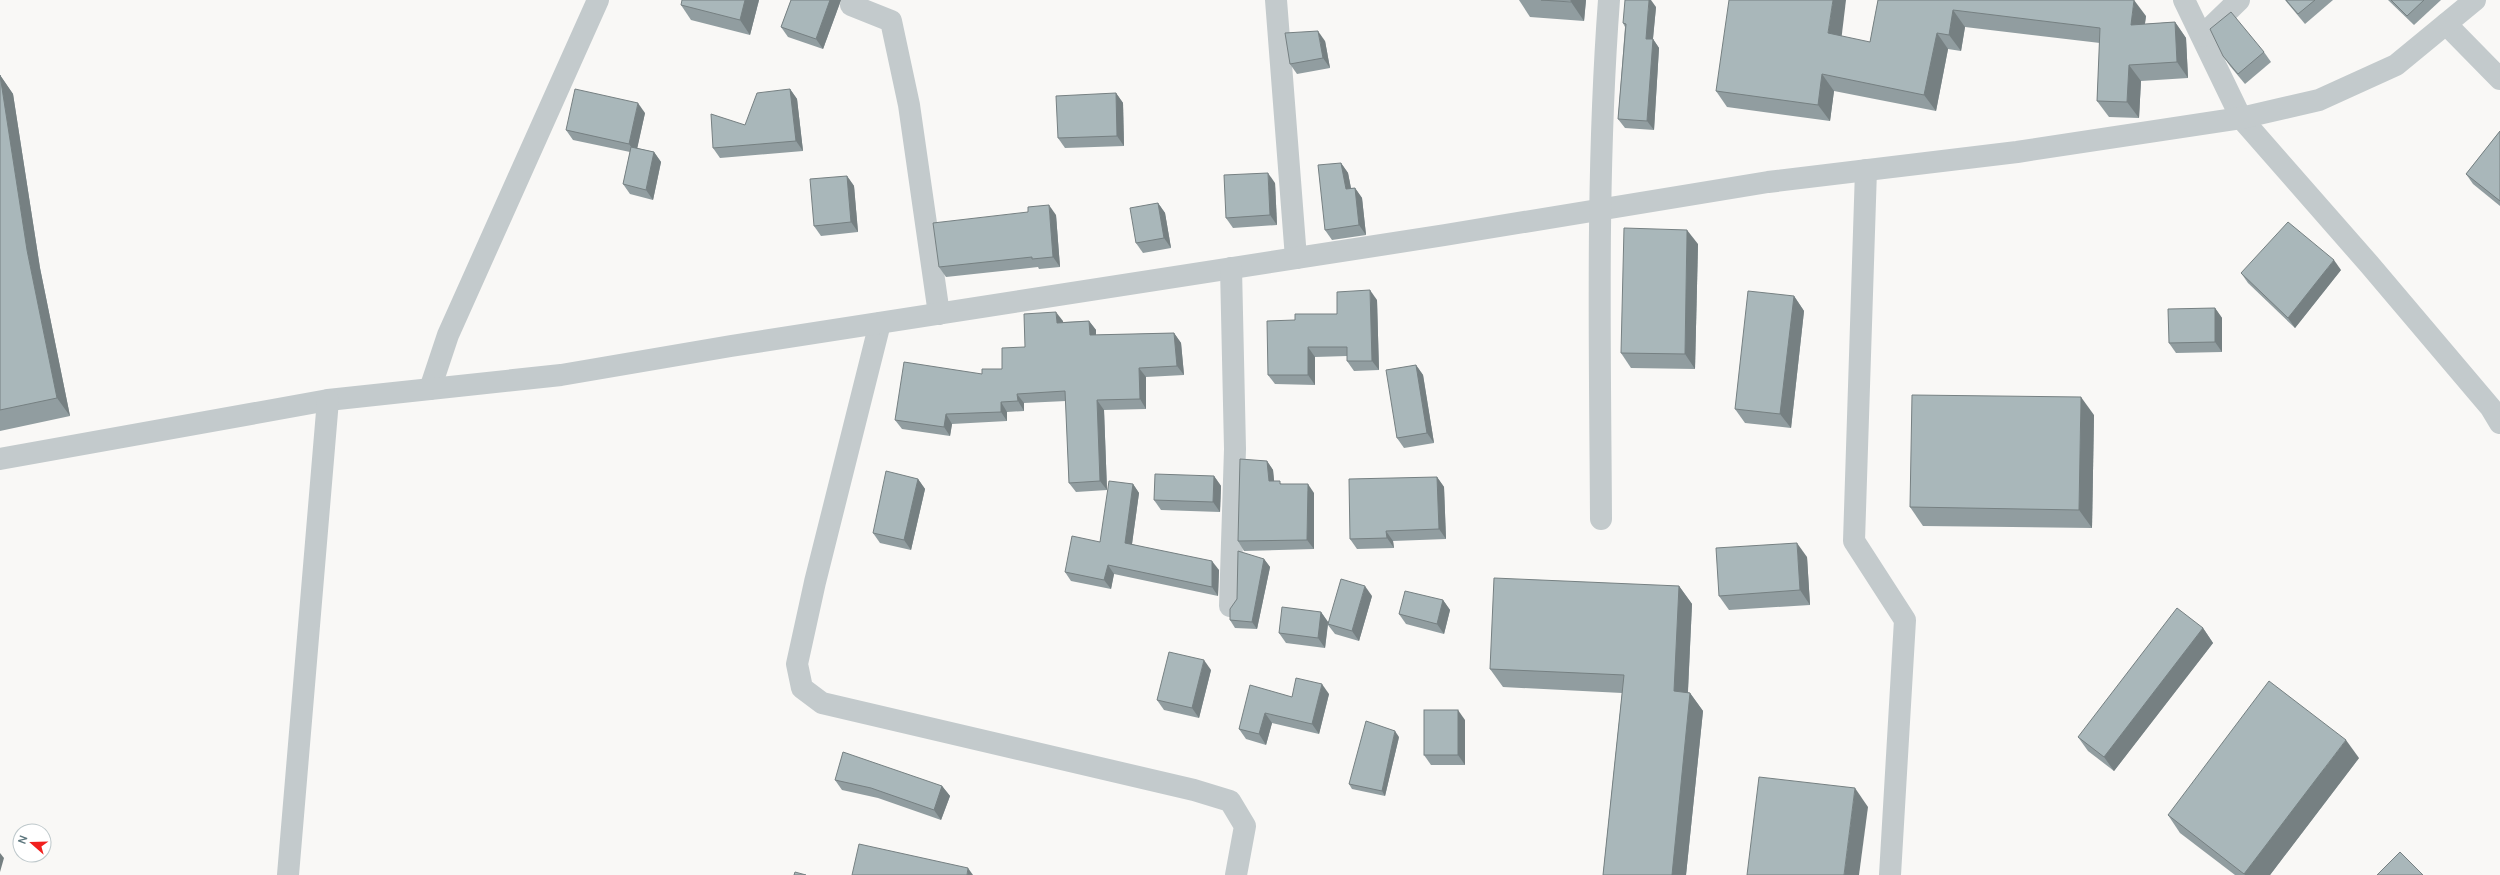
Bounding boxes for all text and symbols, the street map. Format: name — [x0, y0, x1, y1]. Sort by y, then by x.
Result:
north arrow — [12, 823, 52, 863]
text: N — [14, 833, 31, 846]

